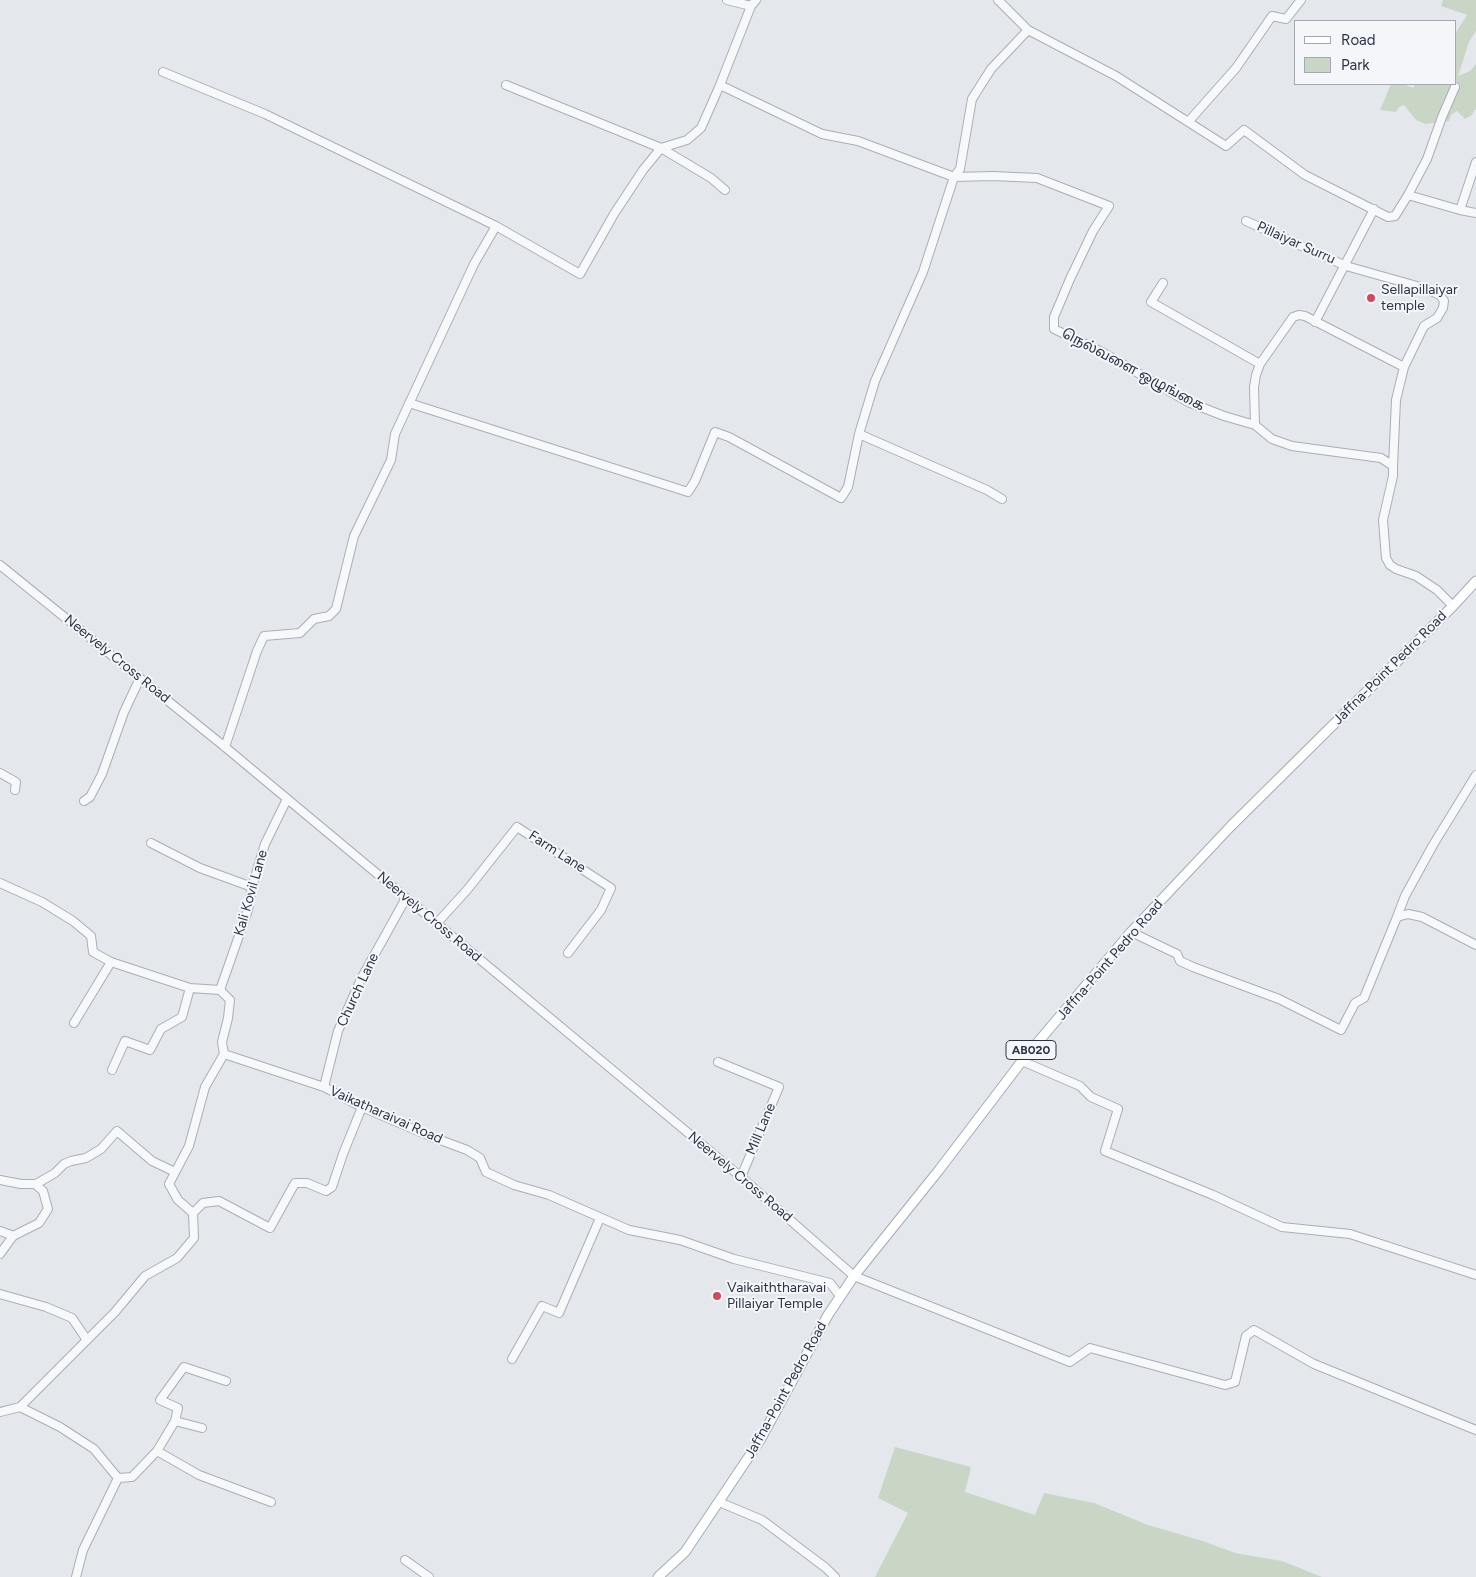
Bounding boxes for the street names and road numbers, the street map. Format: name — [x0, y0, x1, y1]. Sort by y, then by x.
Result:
street label: Pillaiyar Surru — [1254, 218, 1338, 268]
street label: நெல்வளை ஒழுங்கை — [1059, 325, 1207, 415]
street label: Jaffna-Point Pedro Road — [1330, 608, 1450, 728]
street label: Neervely Cross Road — [61, 611, 173, 707]
street label: Farm Lane — [525, 827, 589, 877]
street label: Kali Kovil Lane — [231, 848, 271, 938]
street label: Neervely Cross Road — [373, 868, 485, 966]
street label: Jaffna-Point Pedro Road — [1053, 896, 1167, 1024]
street label: Church Lane — [334, 951, 382, 1029]
road number: AB020 — [1006, 1040, 1056, 1060]
street label: Vaikatharaivai Road — [327, 1083, 445, 1147]
street label: Mill Lane — [743, 1101, 779, 1157]
street label: Neervely Cross Road — [684, 1128, 796, 1226]
street label: Jaffna-Point Pedro Road — [741, 1319, 831, 1461]

